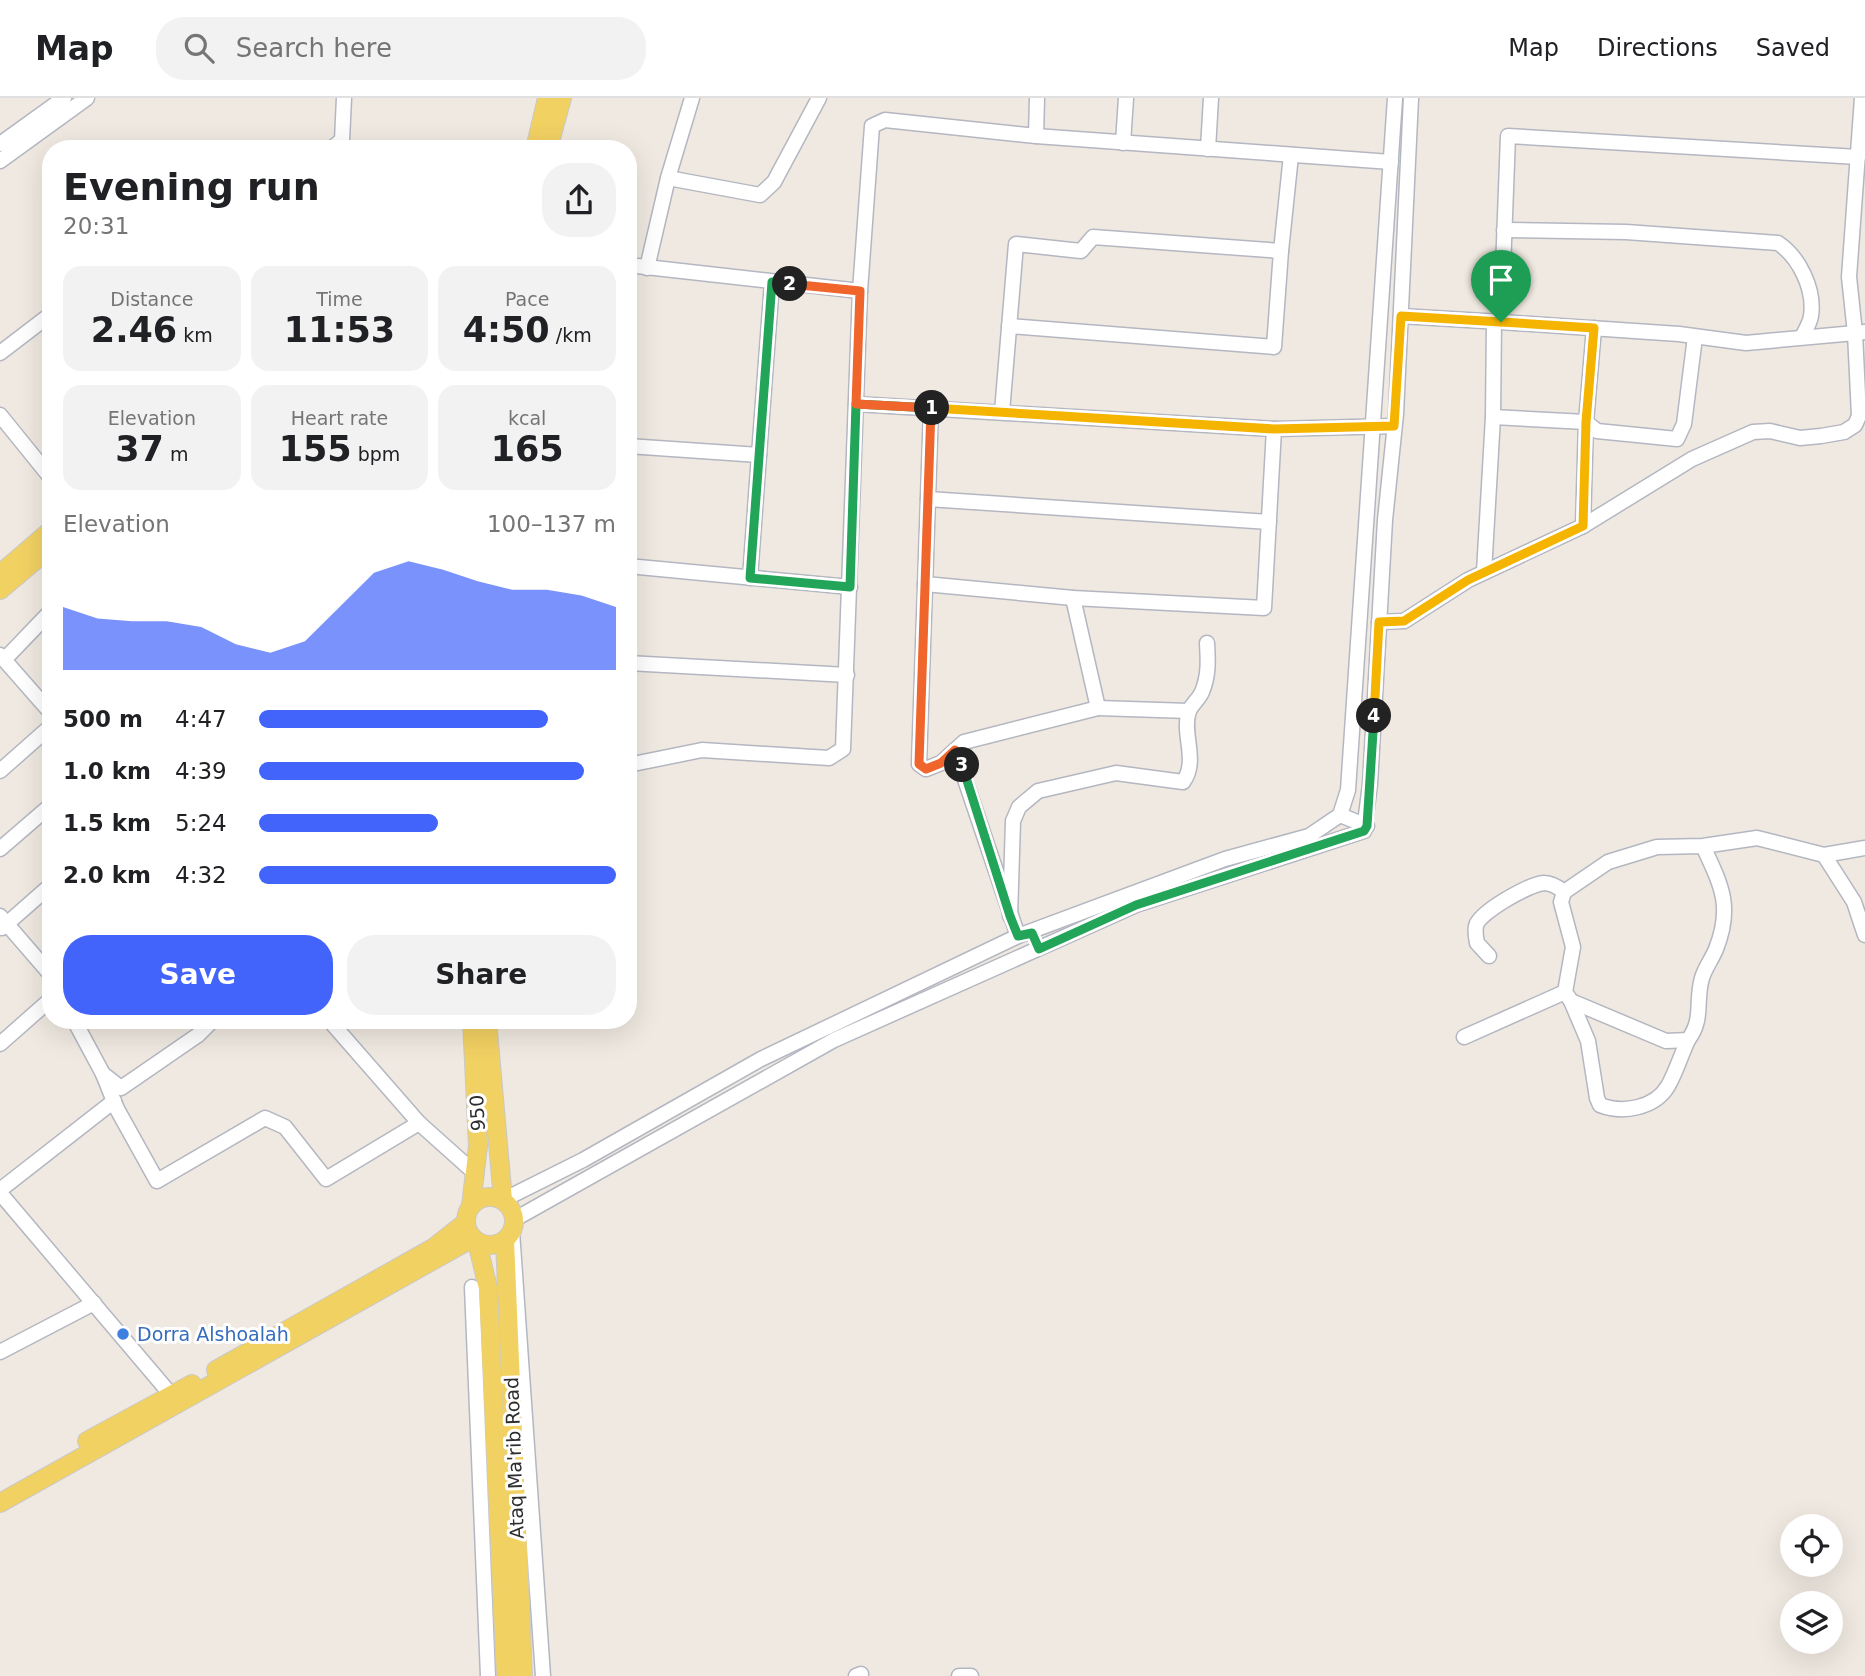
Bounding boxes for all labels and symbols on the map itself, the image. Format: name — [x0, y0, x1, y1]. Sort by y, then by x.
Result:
pin — [1471, 250, 1531, 322]
pin: 2 — [772, 266, 808, 302]
pin: 1 — [914, 390, 950, 426]
pin: 4 — [1356, 698, 1392, 734]
pin: 3 — [944, 748, 979, 782]
street label: 950 — [465, 1094, 489, 1132]
place label: Dorra Alshoalah — [137, 1323, 289, 1345]
marker: Dorra Alshoalah — [115, 1326, 131, 1342]
street label: Ataq Ma'rib Road — [500, 1377, 528, 1539]

